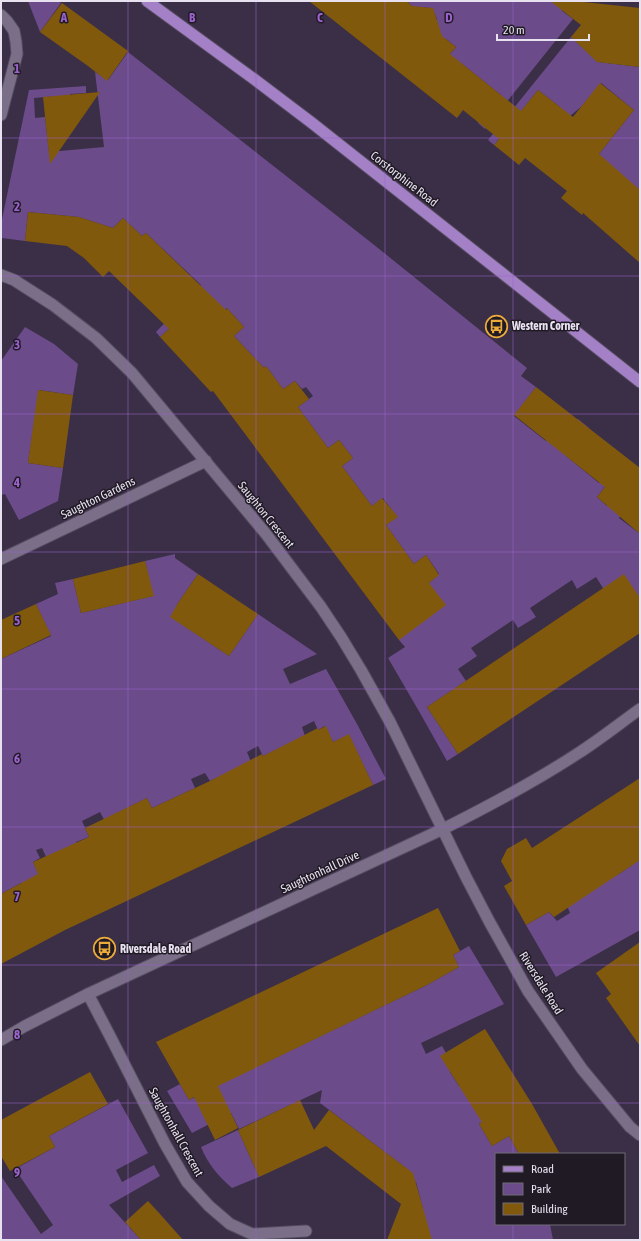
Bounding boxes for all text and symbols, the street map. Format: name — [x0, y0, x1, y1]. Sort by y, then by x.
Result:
text: A — [60, 10, 68, 25]
text: B — [189, 10, 196, 25]
text: C — [317, 10, 323, 25]
text: D — [445, 10, 453, 25]
scale bar — [497, 16, 589, 42]
text: 20 m — [503, 23, 525, 37]
text: 1 — [14, 61, 20, 76]
street label: Corstorphine Road — [368, 148, 440, 210]
text: 2 — [14, 199, 20, 214]
bus stop icon: Western Corner — [484, 313, 510, 339]
place label: Western Corner — [511, 319, 580, 333]
text: 3 — [14, 337, 20, 352]
street label: Saughton Gardens — [59, 474, 137, 522]
text: 4 — [13, 475, 20, 490]
street label: Saughton Crescent — [235, 479, 297, 552]
text: 5 — [14, 613, 20, 628]
text: 6 — [14, 751, 20, 766]
street label: Saughtonhall Drive — [279, 848, 361, 896]
text: 7 — [14, 889, 20, 904]
bus stop icon: Riversdale Road — [91, 936, 117, 962]
place label: Riversdale Road — [120, 942, 191, 956]
street label: Riversdale Road — [516, 949, 566, 1017]
text: 8 — [14, 1027, 20, 1042]
street label: Saughtonhall Crescent — [146, 1085, 206, 1179]
legend — [495, 1153, 625, 1225]
text: Road — [531, 1162, 554, 1176]
text: 9 — [14, 1165, 20, 1180]
text: Park — [531, 1182, 552, 1196]
text: Building — [531, 1202, 569, 1216]

